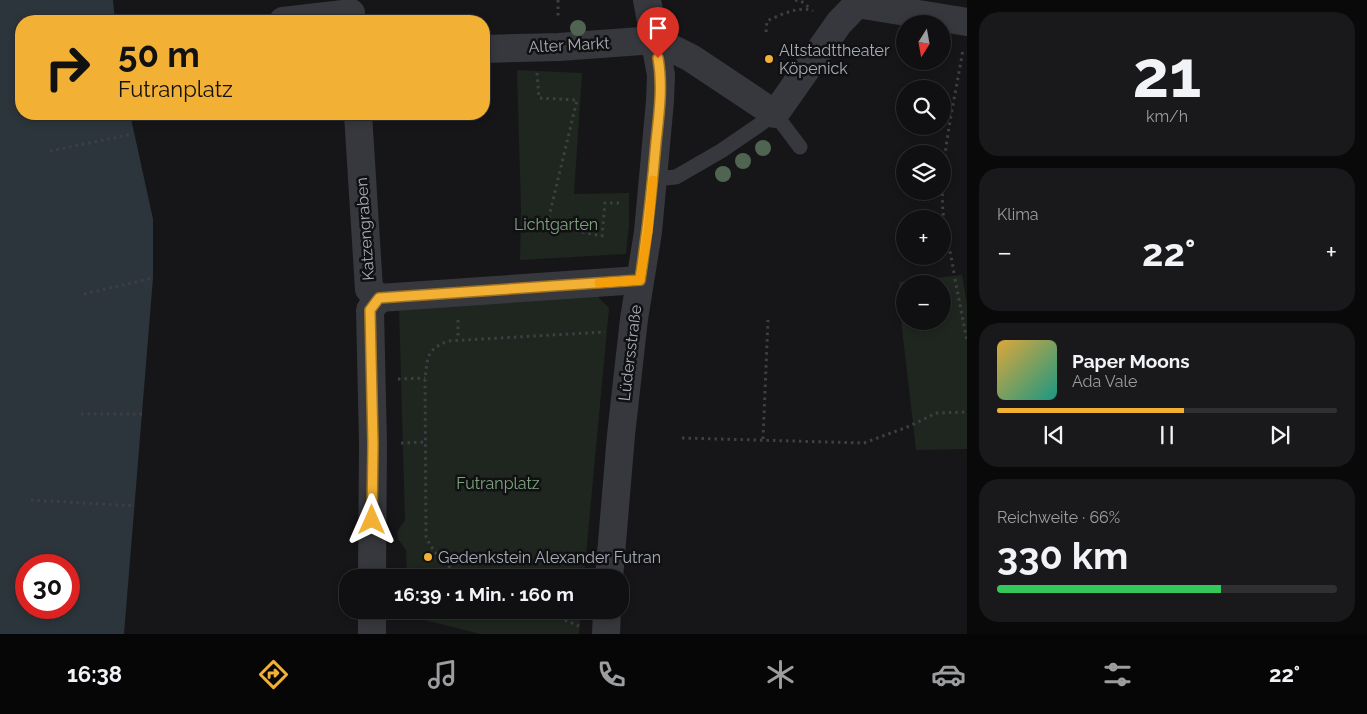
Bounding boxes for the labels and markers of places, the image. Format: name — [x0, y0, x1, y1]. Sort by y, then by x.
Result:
pin — [637, 7, 679, 58]
place label: Altstadttheater Köpenick — [779, 41, 890, 78]
marker: Altstadttheater Köpenick — [763, 53, 775, 65]
place label: Gedenkstein Alexander Futran — [438, 548, 661, 567]
marker: Gedenkstein Alexander Futran — [422, 551, 434, 563]

